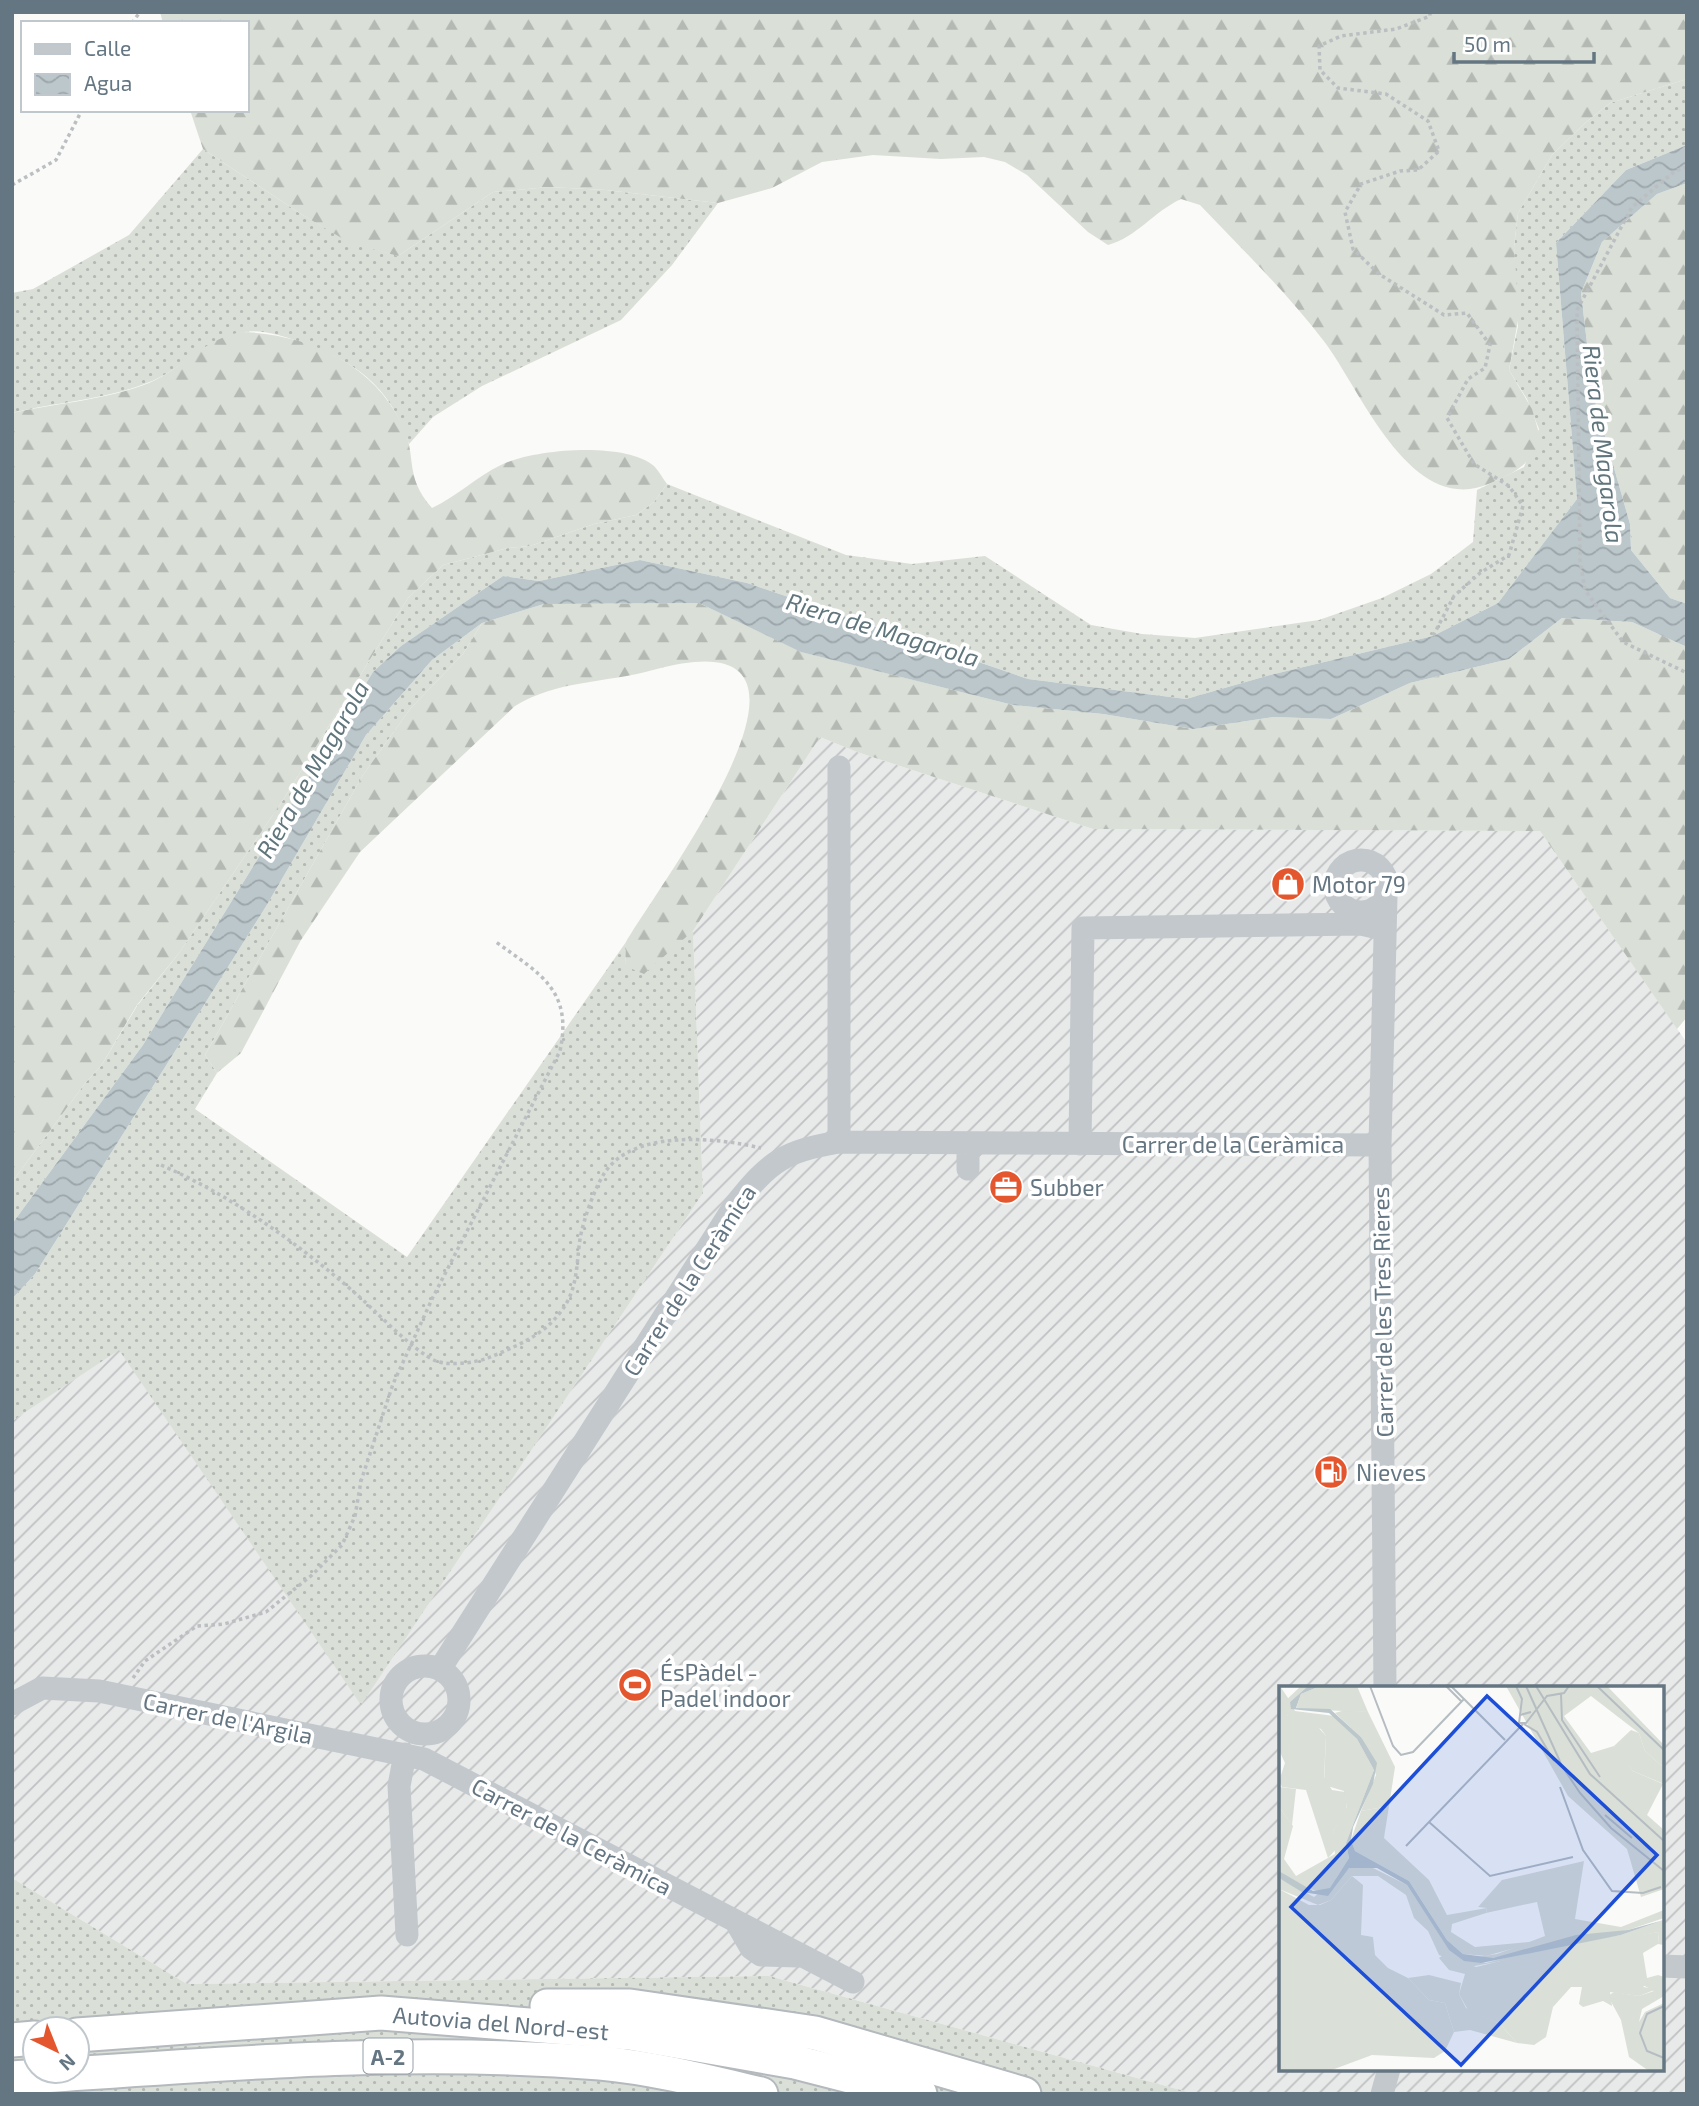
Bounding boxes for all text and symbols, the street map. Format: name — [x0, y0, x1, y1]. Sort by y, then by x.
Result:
legend — [21, 21, 248, 112]
scale bar — [1454, 21, 1594, 65]
text: 50 m — [1464, 31, 1511, 56]
text: Calle — [84, 35, 131, 60]
text: Agua — [84, 70, 132, 95]
water label: Riera de Magarola — [1577, 343, 1631, 545]
water label: Riera de Magarola — [783, 586, 983, 672]
water label: Riera de Magarola — [249, 675, 375, 863]
shop icon: Motor 79 — [1269, 865, 1307, 903]
place label: Motor 79 — [1312, 870, 1406, 898]
street label: Carrer de la Ceràmica — [1122, 1130, 1344, 1158]
office icon: Subber — [987, 1168, 1025, 1206]
place label: Subber — [1030, 1173, 1104, 1201]
street label: Carrer de la Ceràmica — [617, 1179, 761, 1381]
street label: Carrer de les Tres Rieres — [1366, 1186, 1398, 1438]
fuel station icon: Nieves — [1312, 1453, 1350, 1491]
place label: Nieves — [1356, 1458, 1426, 1486]
place label: ÉsPàdel - Padel indoor — [660, 1658, 791, 1712]
sports icon: ÉsPàdel - Padel indoor — [616, 1666, 654, 1704]
street label: Carrer de l'Argila — [141, 1686, 315, 1750]
inset map — [1279, 1686, 1664, 2071]
street label: Carrer de la Ceràmica — [467, 1771, 677, 1901]
street label: Autovia del Nord-est — [392, 2000, 610, 2045]
north arrow — [21, 2015, 91, 2085]
road number: A-2 — [364, 2038, 412, 2074]
text: N — [55, 2050, 81, 2076]

